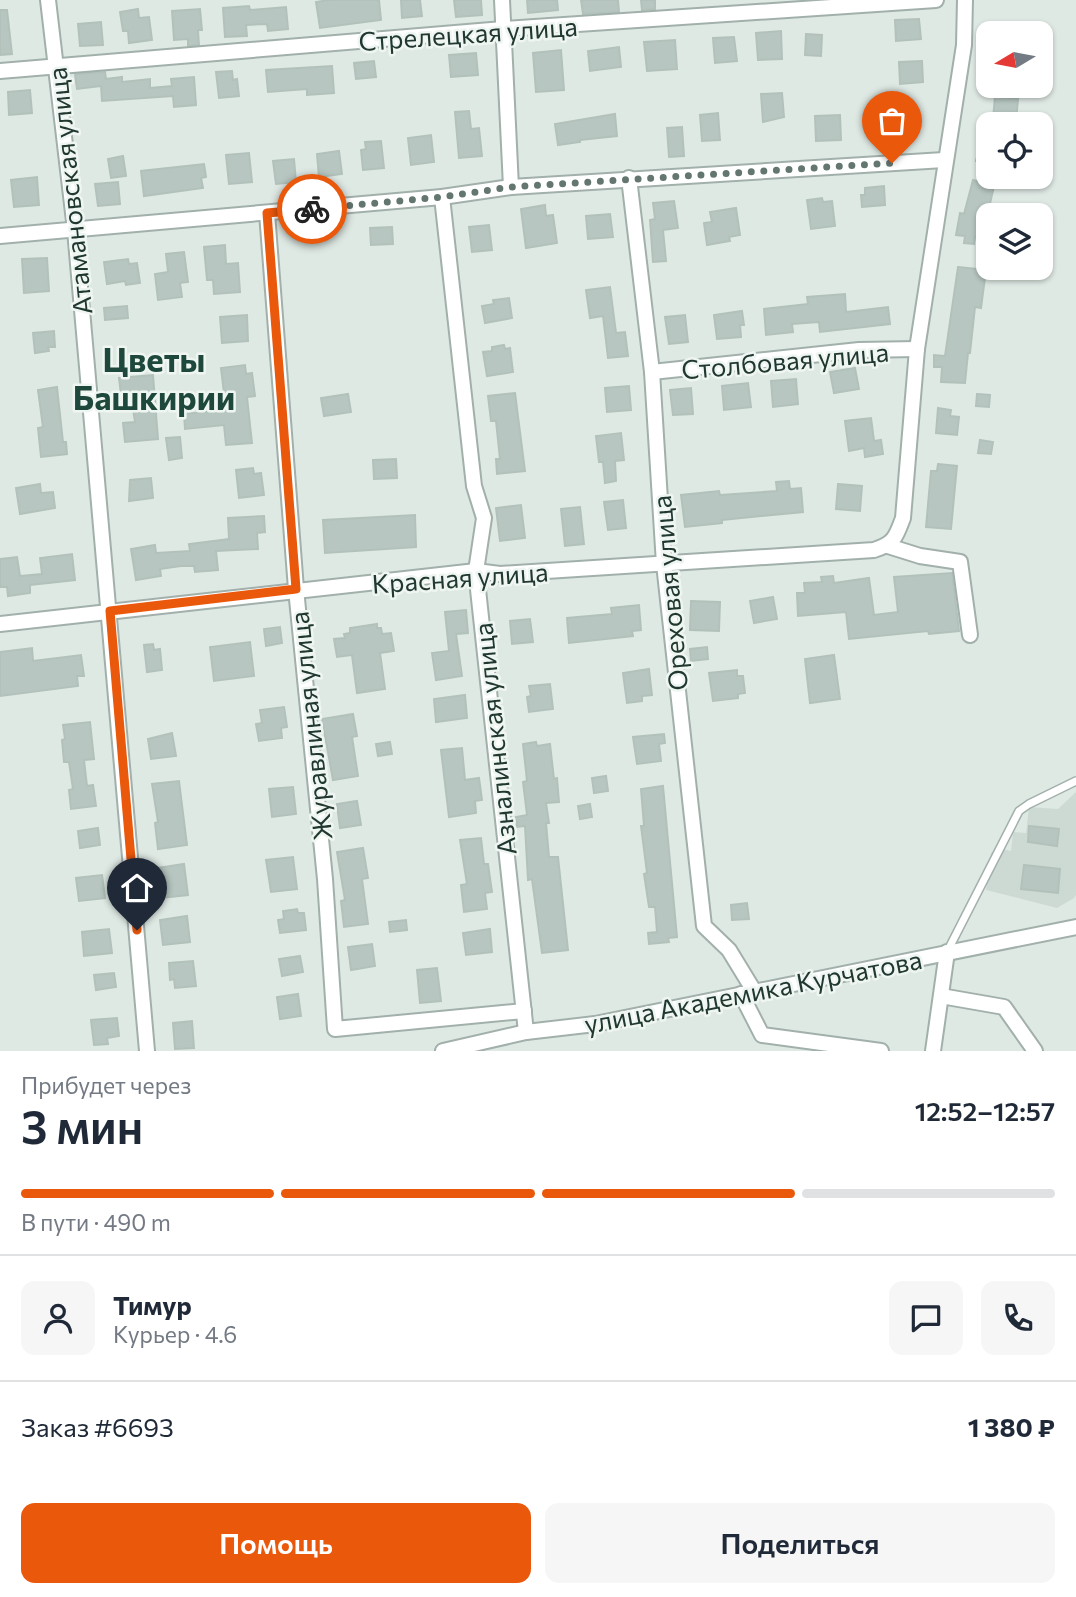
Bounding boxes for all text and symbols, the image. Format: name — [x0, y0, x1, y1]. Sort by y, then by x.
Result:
street label: Стрелецкая улица — [357, 10, 579, 56]
north arrow — [976, 21, 1054, 98]
map controls — [976, 21, 1053, 280]
street label: Атамановская улица — [41, 66, 97, 316]
pin — [862, 91, 922, 163]
icon: bag — [873, 102, 911, 140]
button: locate — [976, 112, 1053, 189]
courier — [277, 174, 347, 244]
icon: bike — [293, 190, 331, 228]
button: layers — [976, 203, 1053, 280]
street label: Столбовая улица — [680, 335, 890, 385]
district label: Цветы Башкирии — [73, 338, 235, 417]
street label: Ореховая улица — [645, 494, 693, 692]
street label: Красная улица — [371, 555, 549, 599]
street label: Журавлиная улица — [283, 610, 337, 842]
street label: Азналинская улица — [466, 621, 522, 857]
pin — [107, 858, 167, 930]
icon: home — [118, 869, 156, 907]
street label: улица Академика Курчатова — [581, 943, 925, 1039]
text: Прибудет через — [21, 1071, 191, 1099]
text: 12:52–12:57 — [915, 1095, 1055, 1126]
text: 3 мин — [21, 1097, 143, 1153]
text: В пути · 490 m — [21, 1208, 171, 1236]
button: person — [21, 1281, 95, 1355]
button: chat — [889, 1281, 963, 1355]
button: phone — [981, 1281, 1055, 1355]
text: Тимур — [113, 1289, 192, 1320]
text: Курьер · 4.6 — [113, 1320, 237, 1348]
text: Заказ #6693 — [21, 1411, 174, 1442]
text: 1 380 ₽ — [968, 1411, 1055, 1442]
button: Помощь — [21, 1503, 531, 1583]
button: Поделиться — [545, 1503, 1055, 1583]

